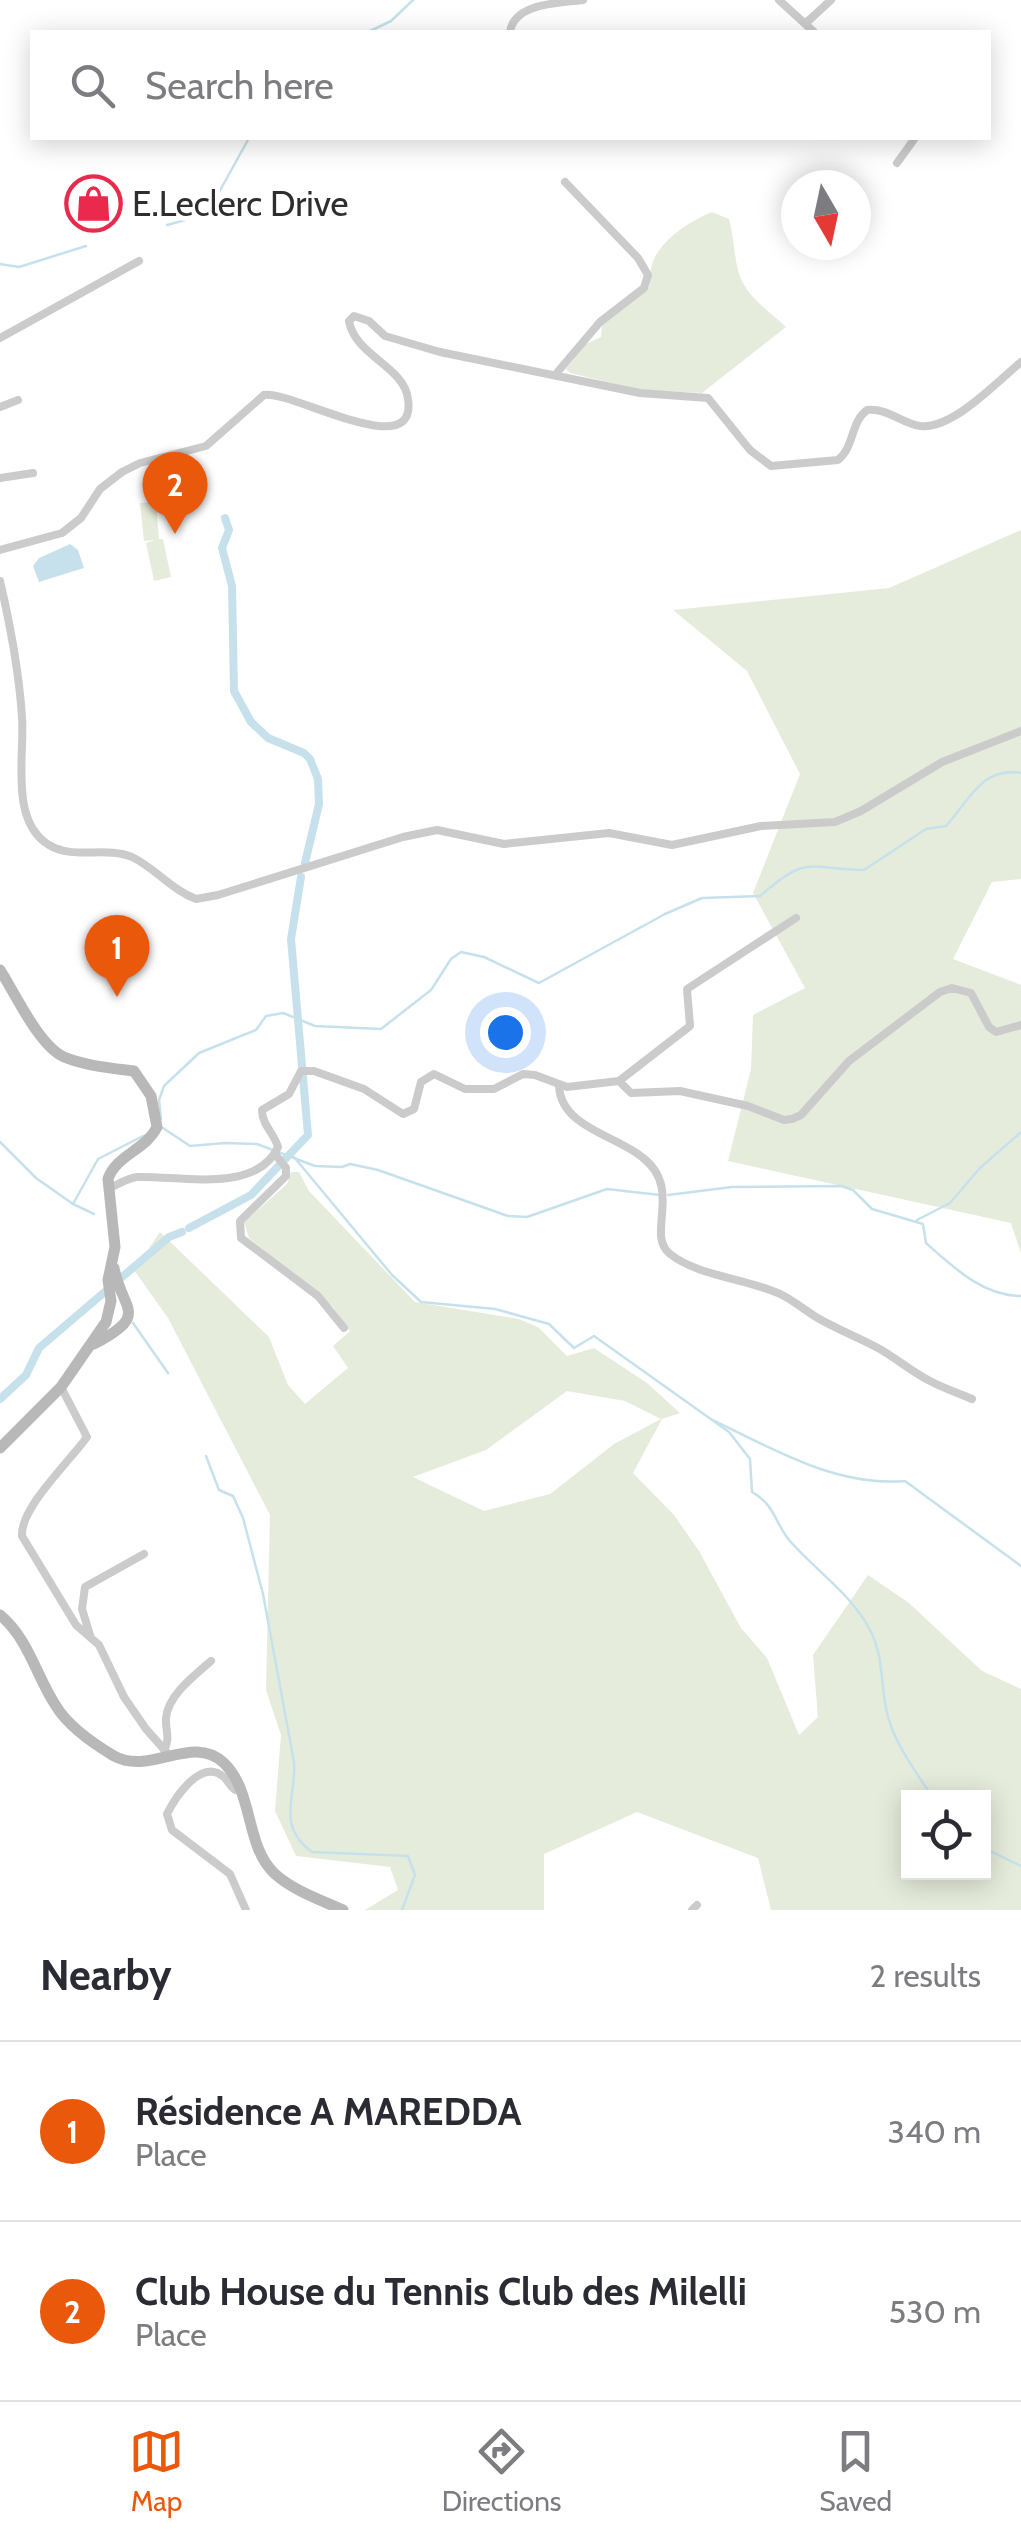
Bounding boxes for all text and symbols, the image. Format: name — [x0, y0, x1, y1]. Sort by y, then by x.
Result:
search box — [30, 30, 991, 140]
icon: search — [65, 58, 120, 113]
text: Search here — [145, 62, 334, 109]
north arrow — [781, 170, 871, 260]
shop icon: E.Leclerc Drive — [63, 173, 123, 233]
place label: E.Leclerc Drive — [132, 182, 349, 225]
pin: 2 — [142, 452, 208, 534]
pin: 1 — [84, 914, 150, 997]
your location — [480, 1007, 531, 1058]
map controls — [901, 1790, 991, 1880]
button: locate — [901, 1790, 991, 1880]
text: Nearby — [40, 1949, 172, 2001]
text: 2 results — [870, 1956, 981, 1995]
text: Résidence A MAREDDA — [135, 2088, 521, 2135]
text: 1 — [67, 2112, 78, 2151]
text: 340 m — [888, 2112, 981, 2151]
text: Place — [135, 2135, 207, 2174]
text: Club House du Tennis Club des Milelli — [135, 2268, 747, 2315]
text: 2 — [64, 2292, 81, 2331]
text: 530 m — [889, 2292, 981, 2331]
text: Place — [135, 2315, 207, 2354]
tab: Map — [129, 2424, 184, 2518]
tab: Directions — [442, 2424, 561, 2518]
tab: Saved — [819, 2424, 892, 2518]

